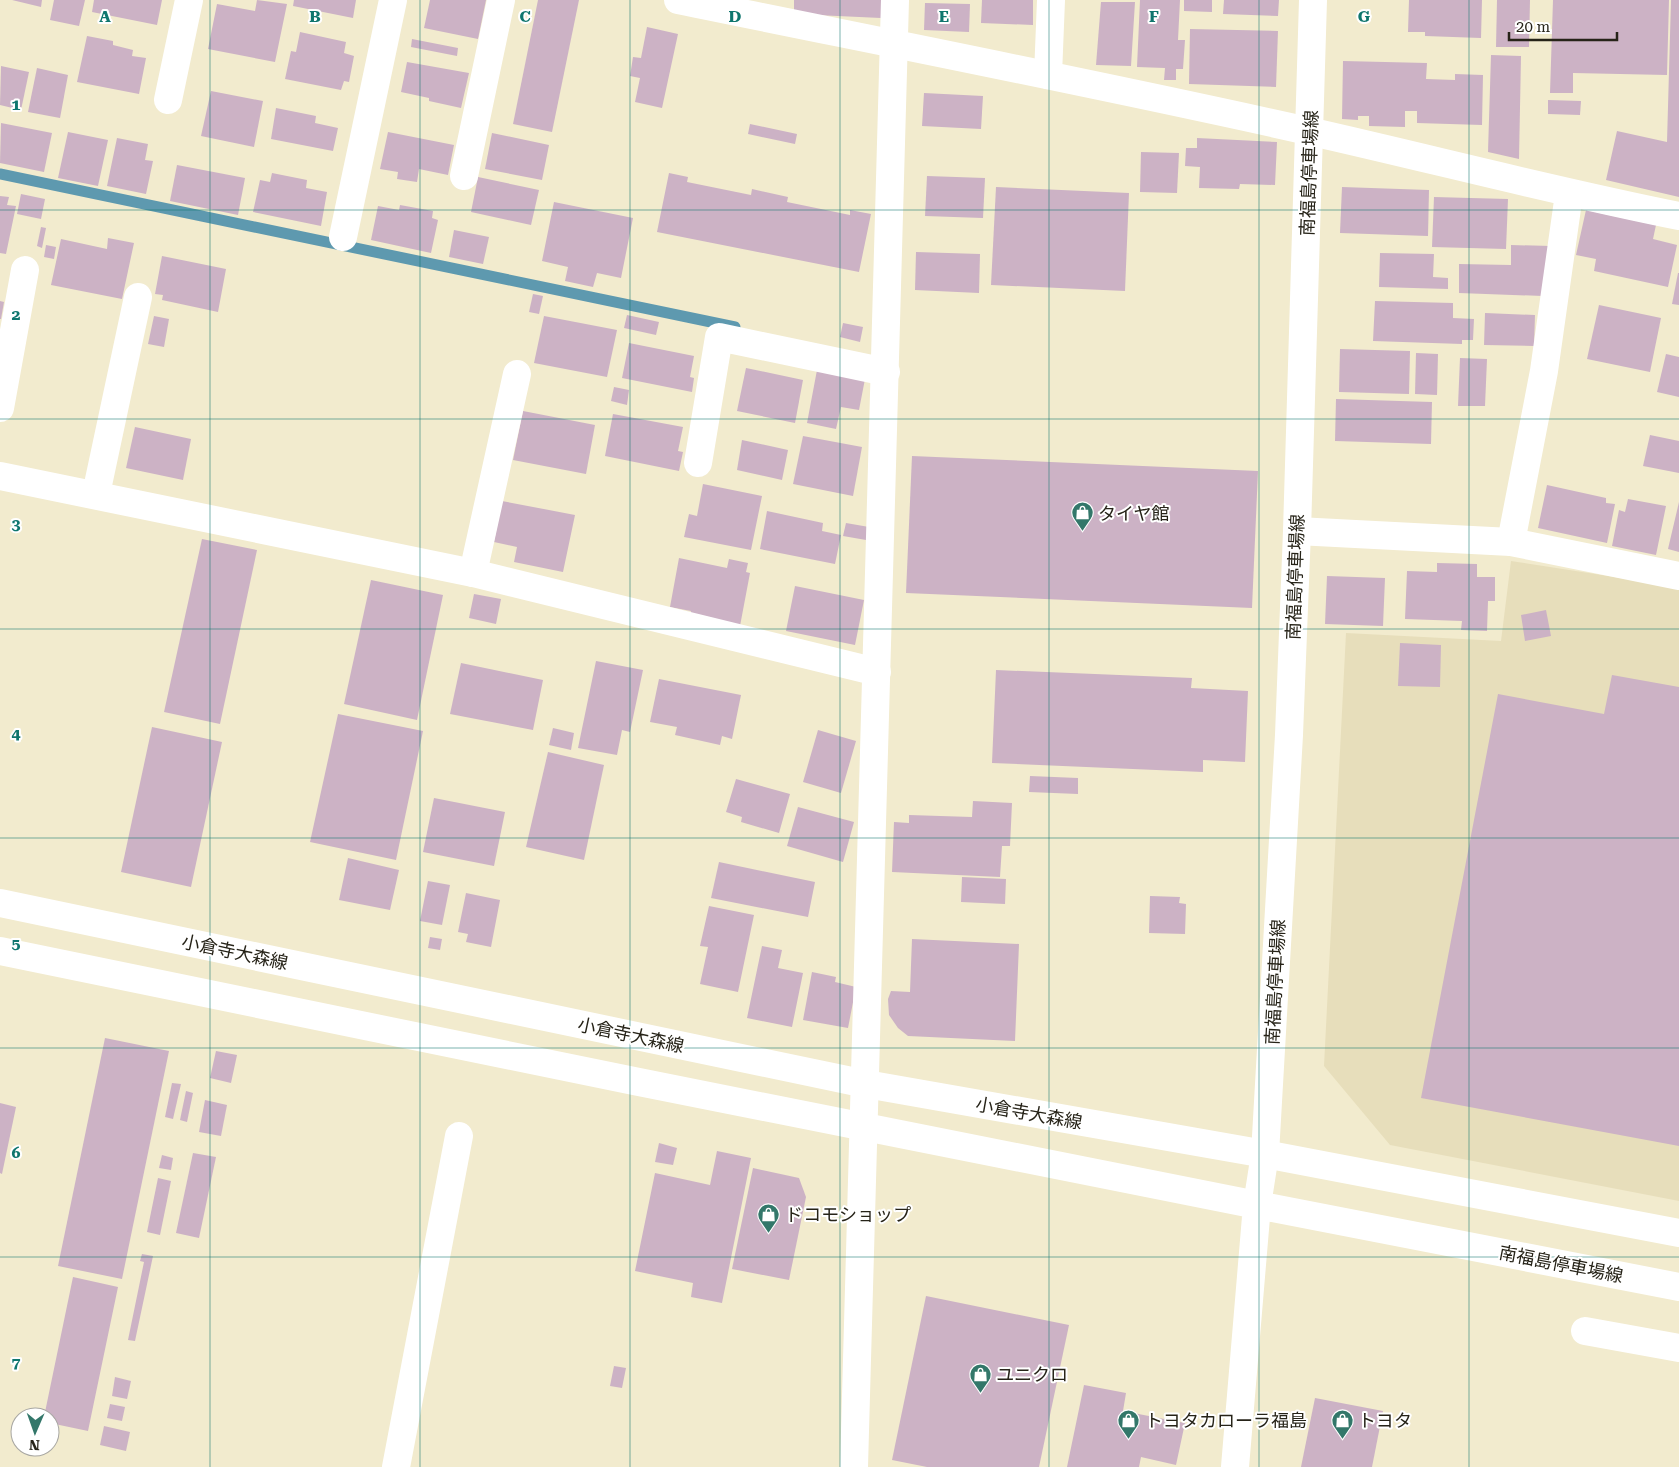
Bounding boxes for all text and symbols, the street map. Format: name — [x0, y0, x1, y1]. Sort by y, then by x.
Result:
text: A — [99, 7, 111, 26]
text: B — [309, 7, 321, 26]
text: C — [519, 7, 531, 26]
text: D — [729, 7, 742, 26]
text: E — [939, 7, 949, 26]
text: F — [1149, 7, 1159, 26]
text: G — [1358, 7, 1371, 26]
scale bar — [1509, 10, 1616, 42]
text: 20 m — [1516, 18, 1551, 36]
text: 1 — [12, 95, 21, 114]
street label: 南福島停車場線 — [1296, 110, 1322, 236]
text: 2 — [12, 305, 21, 324]
shop icon: タイヤ館 — [1070, 501, 1094, 532]
place label: タイヤ館 — [1098, 503, 1169, 524]
street label: 南福島停車場線 — [1282, 514, 1308, 640]
text: 3 — [12, 515, 21, 534]
text: 4 — [12, 724, 21, 743]
street label: 南福島停車場線 — [1261, 919, 1289, 1045]
street label: 小倉寺大森線 — [180, 931, 290, 973]
text: 5 — [12, 934, 21, 953]
street label: 小倉寺大森線 — [576, 1014, 686, 1056]
street label: 小倉寺大森線 — [974, 1093, 1084, 1133]
text: 6 — [12, 1143, 21, 1162]
shop icon: ドコモショップ — [757, 1202, 781, 1233]
place label: ドコモショップ — [785, 1204, 911, 1225]
street label: 南福島停車場線 — [1497, 1242, 1625, 1286]
text: 7 — [12, 1353, 21, 1372]
shop icon: ユニクロ — [968, 1362, 992, 1393]
place label: ユニクロ — [996, 1364, 1068, 1385]
north arrow — [10, 1407, 60, 1457]
shop icon: トヨタカローラ福島 — [1117, 1408, 1141, 1439]
shop icon: トヨタ — [1330, 1408, 1354, 1439]
place label: トヨタカローラ福島 — [1145, 1410, 1307, 1431]
place label: トヨタ — [1358, 1410, 1412, 1431]
text: N — [29, 1437, 40, 1453]

